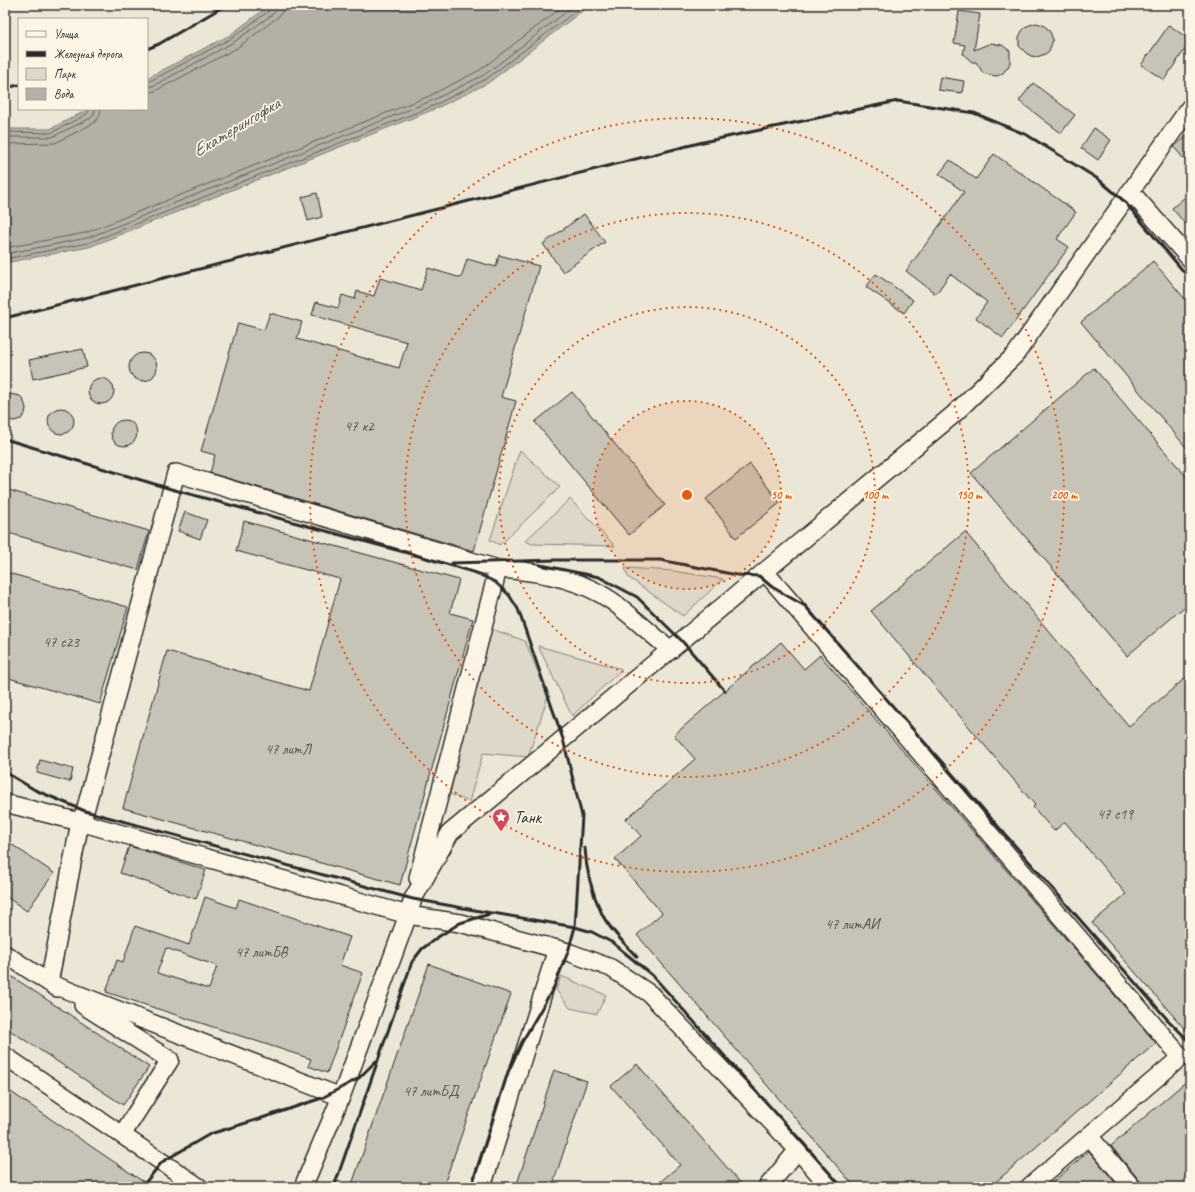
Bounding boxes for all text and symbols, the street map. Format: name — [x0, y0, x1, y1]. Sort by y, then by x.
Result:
legend — [18, 18, 148, 110]
text: Улица — [54, 26, 79, 42]
text: Железная дорога — [54, 46, 123, 62]
text: Парк — [54, 66, 77, 82]
text: Вода — [54, 86, 75, 102]
water label: Екатерингофка — [189, 92, 285, 162]
house number: 47 к2 — [344, 417, 375, 436]
text: 50 m — [771, 487, 792, 503]
text: 100 m — [862, 487, 889, 503]
text: 150 m — [956, 487, 983, 503]
text: 200 m — [1051, 487, 1078, 503]
centre of rings — [680, 488, 694, 502]
house number: 47 с23 — [43, 633, 80, 652]
house number: 47 литЛ — [265, 740, 313, 759]
house number: 47 с19 — [1097, 805, 1134, 824]
place icon: Танк — [491, 807, 511, 832]
place label: Танк — [514, 807, 543, 828]
house number: 47 литАИ — [825, 915, 882, 934]
house number: 47 литБВ — [235, 943, 289, 962]
house number: 47 литБД — [403, 1082, 460, 1101]

